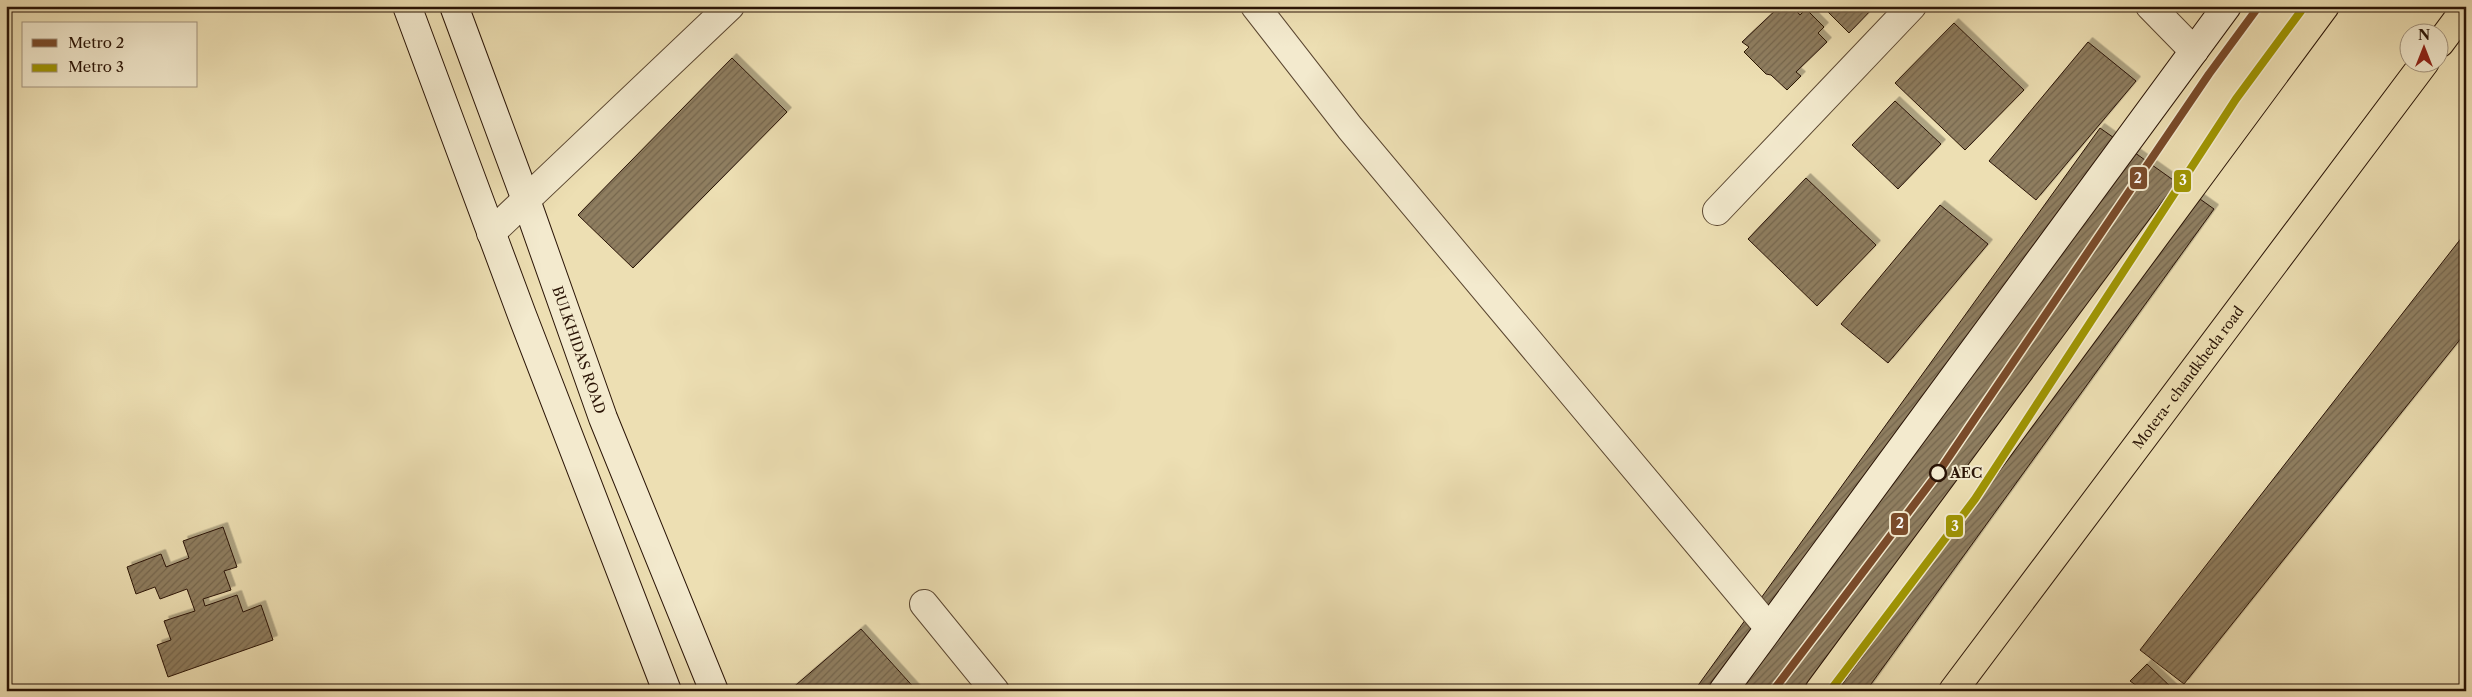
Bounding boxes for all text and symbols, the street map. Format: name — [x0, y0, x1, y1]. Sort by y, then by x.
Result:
legend — [22, 22, 198, 88]
north arrow — [2400, 22, 2450, 72]
text: N — [2418, 26, 2430, 44]
text: Metro 2 — [68, 33, 124, 52]
text: Metro 3 — [68, 57, 124, 76]
line badge: 2 — [2129, 166, 2148, 190]
text: 2 — [2134, 169, 2142, 187]
line badge: 3 — [2173, 169, 2192, 193]
text: 3 — [2179, 171, 2187, 189]
street label: BULKHIDAS ROAD — [548, 284, 610, 416]
street label: Motera- chandkheda road — [2129, 302, 2248, 452]
marker: AEC — [1929, 464, 1947, 482]
place label: AEC — [1949, 464, 1982, 482]
line badge: 2 — [1890, 512, 1909, 536]
text: 2 — [1896, 514, 1904, 532]
line badge: 3 — [1945, 514, 1964, 538]
text: 3 — [1951, 517, 1959, 535]

